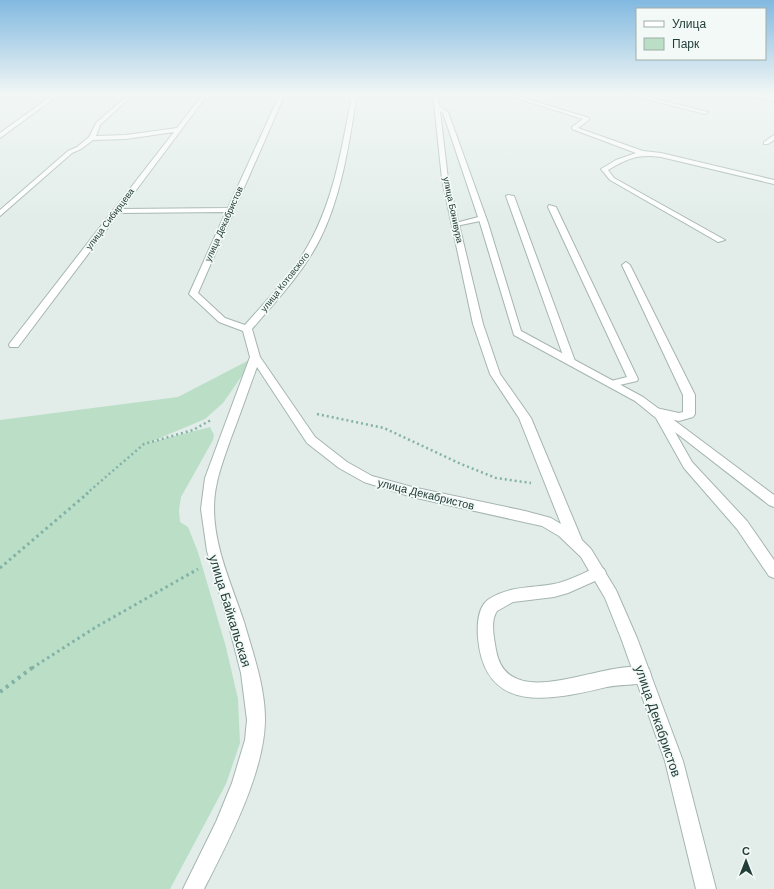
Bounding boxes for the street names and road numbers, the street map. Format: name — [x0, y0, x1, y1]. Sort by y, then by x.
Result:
street label: улица Бонивура — [441, 176, 465, 244]
street label: улица Декабристов — [203, 185, 245, 263]
street label: улица Сибирцева — [84, 187, 136, 251]
street label: улица Котовского — [259, 250, 311, 314]
street label: улица Декабристов — [377, 476, 476, 512]
street label: улица Байкальская — [206, 553, 254, 669]
street label: улица Декабристов — [632, 663, 684, 779]

